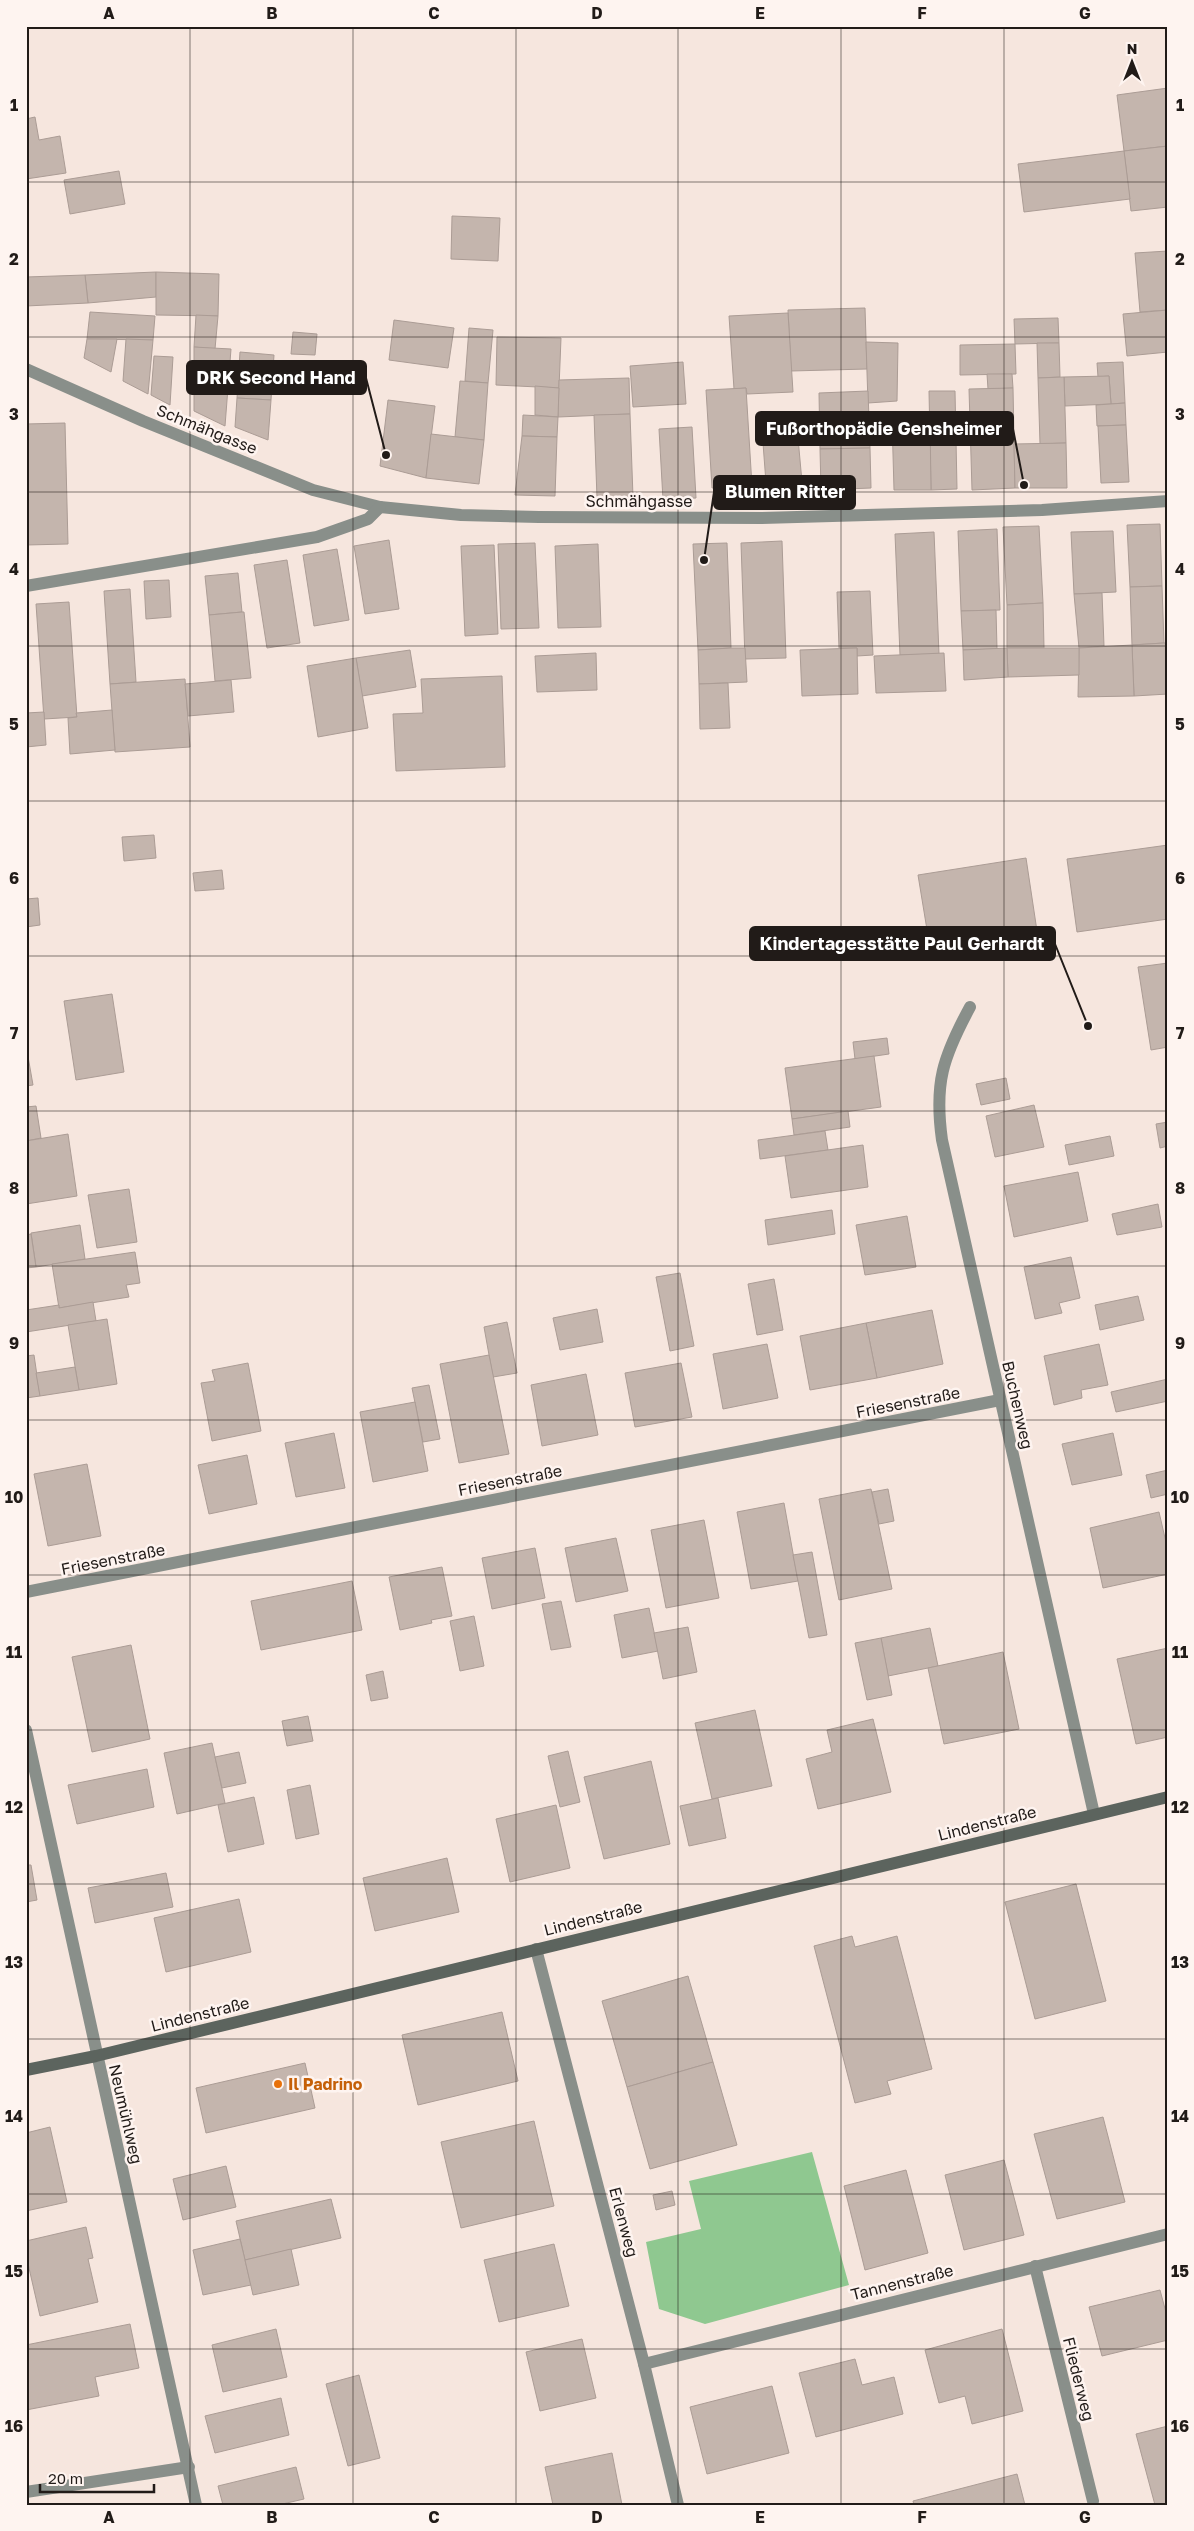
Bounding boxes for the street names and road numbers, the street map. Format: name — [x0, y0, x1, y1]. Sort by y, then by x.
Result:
street label: Schmähgasse — [154, 400, 260, 458]
street label: Schmähgasse — [586, 491, 692, 511]
street label: Buchenweg — [998, 1359, 1038, 1451]
street label: Friesenstraße — [854, 1382, 962, 1422]
street label: Friesenstraße — [456, 1460, 564, 1500]
street label: Friesenstraße — [59, 1539, 167, 1579]
street label: Lindenstraße — [936, 1801, 1038, 1845]
street label: Lindenstraße — [542, 1896, 644, 1940]
street label: Lindenstraße — [149, 1992, 251, 2036]
street label: Neumühlweg — [105, 2062, 147, 2166]
street label: Erlenweg — [605, 2185, 643, 2259]
street label: Tannenstraße — [849, 2260, 955, 2304]
street label: Fliederweg — [1059, 2335, 1099, 2423]

